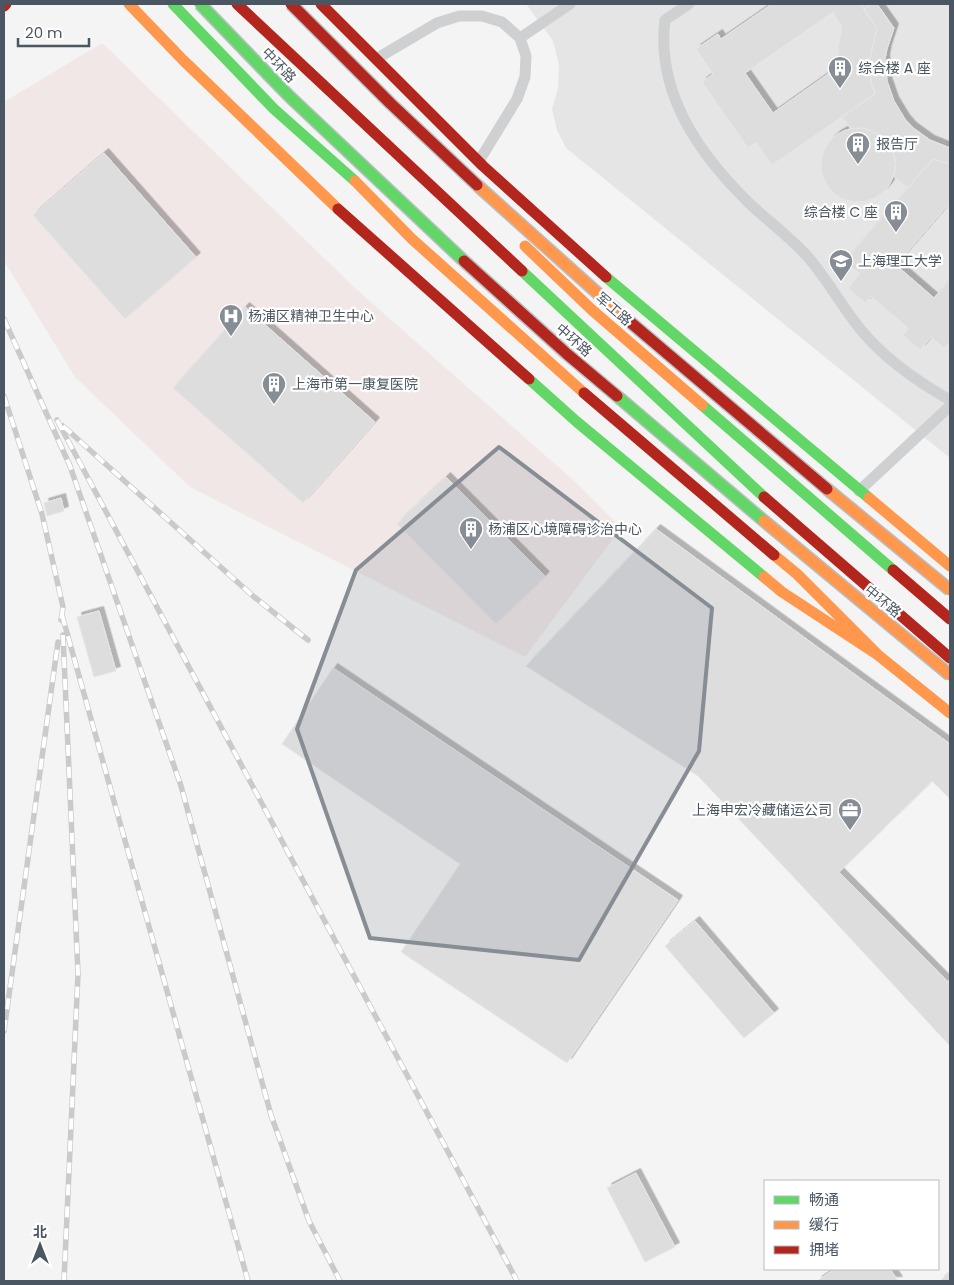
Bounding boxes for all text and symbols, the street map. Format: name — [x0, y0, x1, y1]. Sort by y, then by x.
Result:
scale bar — [18, 15, 89, 47]
text: 20 m — [25, 22, 63, 43]
street label: 中环路 — [257, 43, 301, 87]
building icon: 综合楼 A 座 — [827, 55, 853, 89]
place label: 综合楼 A 座 — [858, 58, 931, 78]
building icon: 报告厅 — [845, 131, 871, 165]
place label: 报告厅 — [876, 134, 918, 154]
building icon: 综合楼 C 座 — [883, 199, 909, 233]
place label: 综合楼 C 座 — [804, 202, 878, 222]
school or university icon: 上海理工大学 — [828, 248, 854, 282]
place label: 上海理工大学 — [858, 251, 942, 271]
street label: 军工路 — [592, 288, 636, 330]
hospital icon: 杨浦区精神卫生中心 — [218, 303, 244, 337]
place label: 杨浦区精神卫生中心 — [248, 306, 374, 326]
street label: 中环路 — [552, 319, 596, 361]
building icon: 上海市第一康复医院 — [261, 371, 287, 405]
place label: 上海市第一康复医院 — [292, 374, 418, 394]
building icon: 杨浦区心境障碍诊治中心 — [458, 516, 484, 550]
place label: 杨浦区心境障碍诊治中心 — [488, 519, 642, 539]
street label: 中环路 — [860, 580, 906, 622]
office icon: 上海申宏冷藏储运公司 — [837, 797, 863, 831]
place label: 上海申宏冷藏储运公司 — [692, 800, 832, 820]
legend — [764, 1180, 939, 1270]
text: 畅通 — [809, 1189, 839, 1210]
text: 缓行 — [809, 1214, 839, 1235]
north arrow — [15, 1220, 65, 1270]
text: 北 — [33, 1222, 47, 1242]
text: 拥堵 — [809, 1239, 839, 1260]

